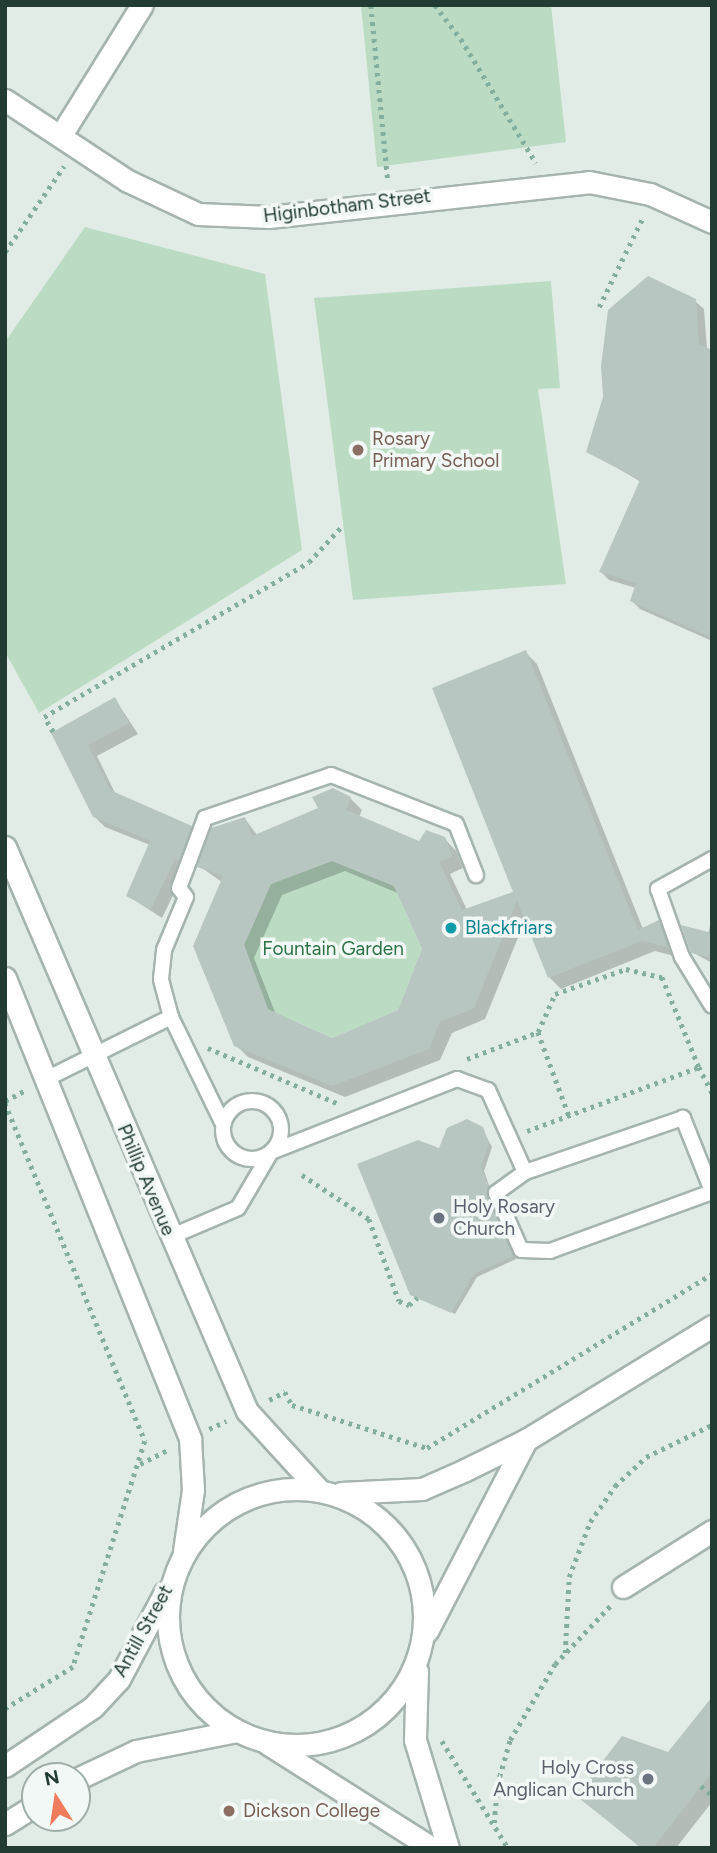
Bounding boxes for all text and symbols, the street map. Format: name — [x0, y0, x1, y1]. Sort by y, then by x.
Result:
street label: Higinbotham Street — [262, 184, 432, 228]
place label: Rosary Primary School — [372, 428, 499, 472]
marker: Rosary Primary School — [350, 442, 366, 458]
place label: Blackfriars — [465, 917, 553, 939]
marker: Blackfriars — [443, 920, 459, 936]
park label: Fountain Garden — [262, 938, 404, 960]
street label: Phillip Avenue — [112, 1121, 180, 1239]
place label: Holy Rosary Church — [453, 1196, 555, 1240]
marker: Holy Rosary Church — [431, 1210, 447, 1226]
street label: Antill Street — [108, 1581, 178, 1681]
place label: Holy Cross Anglican Church — [493, 1757, 634, 1801]
north arrow — [21, 1762, 91, 1832]
text: N — [42, 1765, 62, 1791]
marker: Holy Cross Anglican Church — [640, 1771, 656, 1787]
place label: Dickson College — [243, 1800, 380, 1822]
marker: Dickson College — [221, 1803, 237, 1819]

